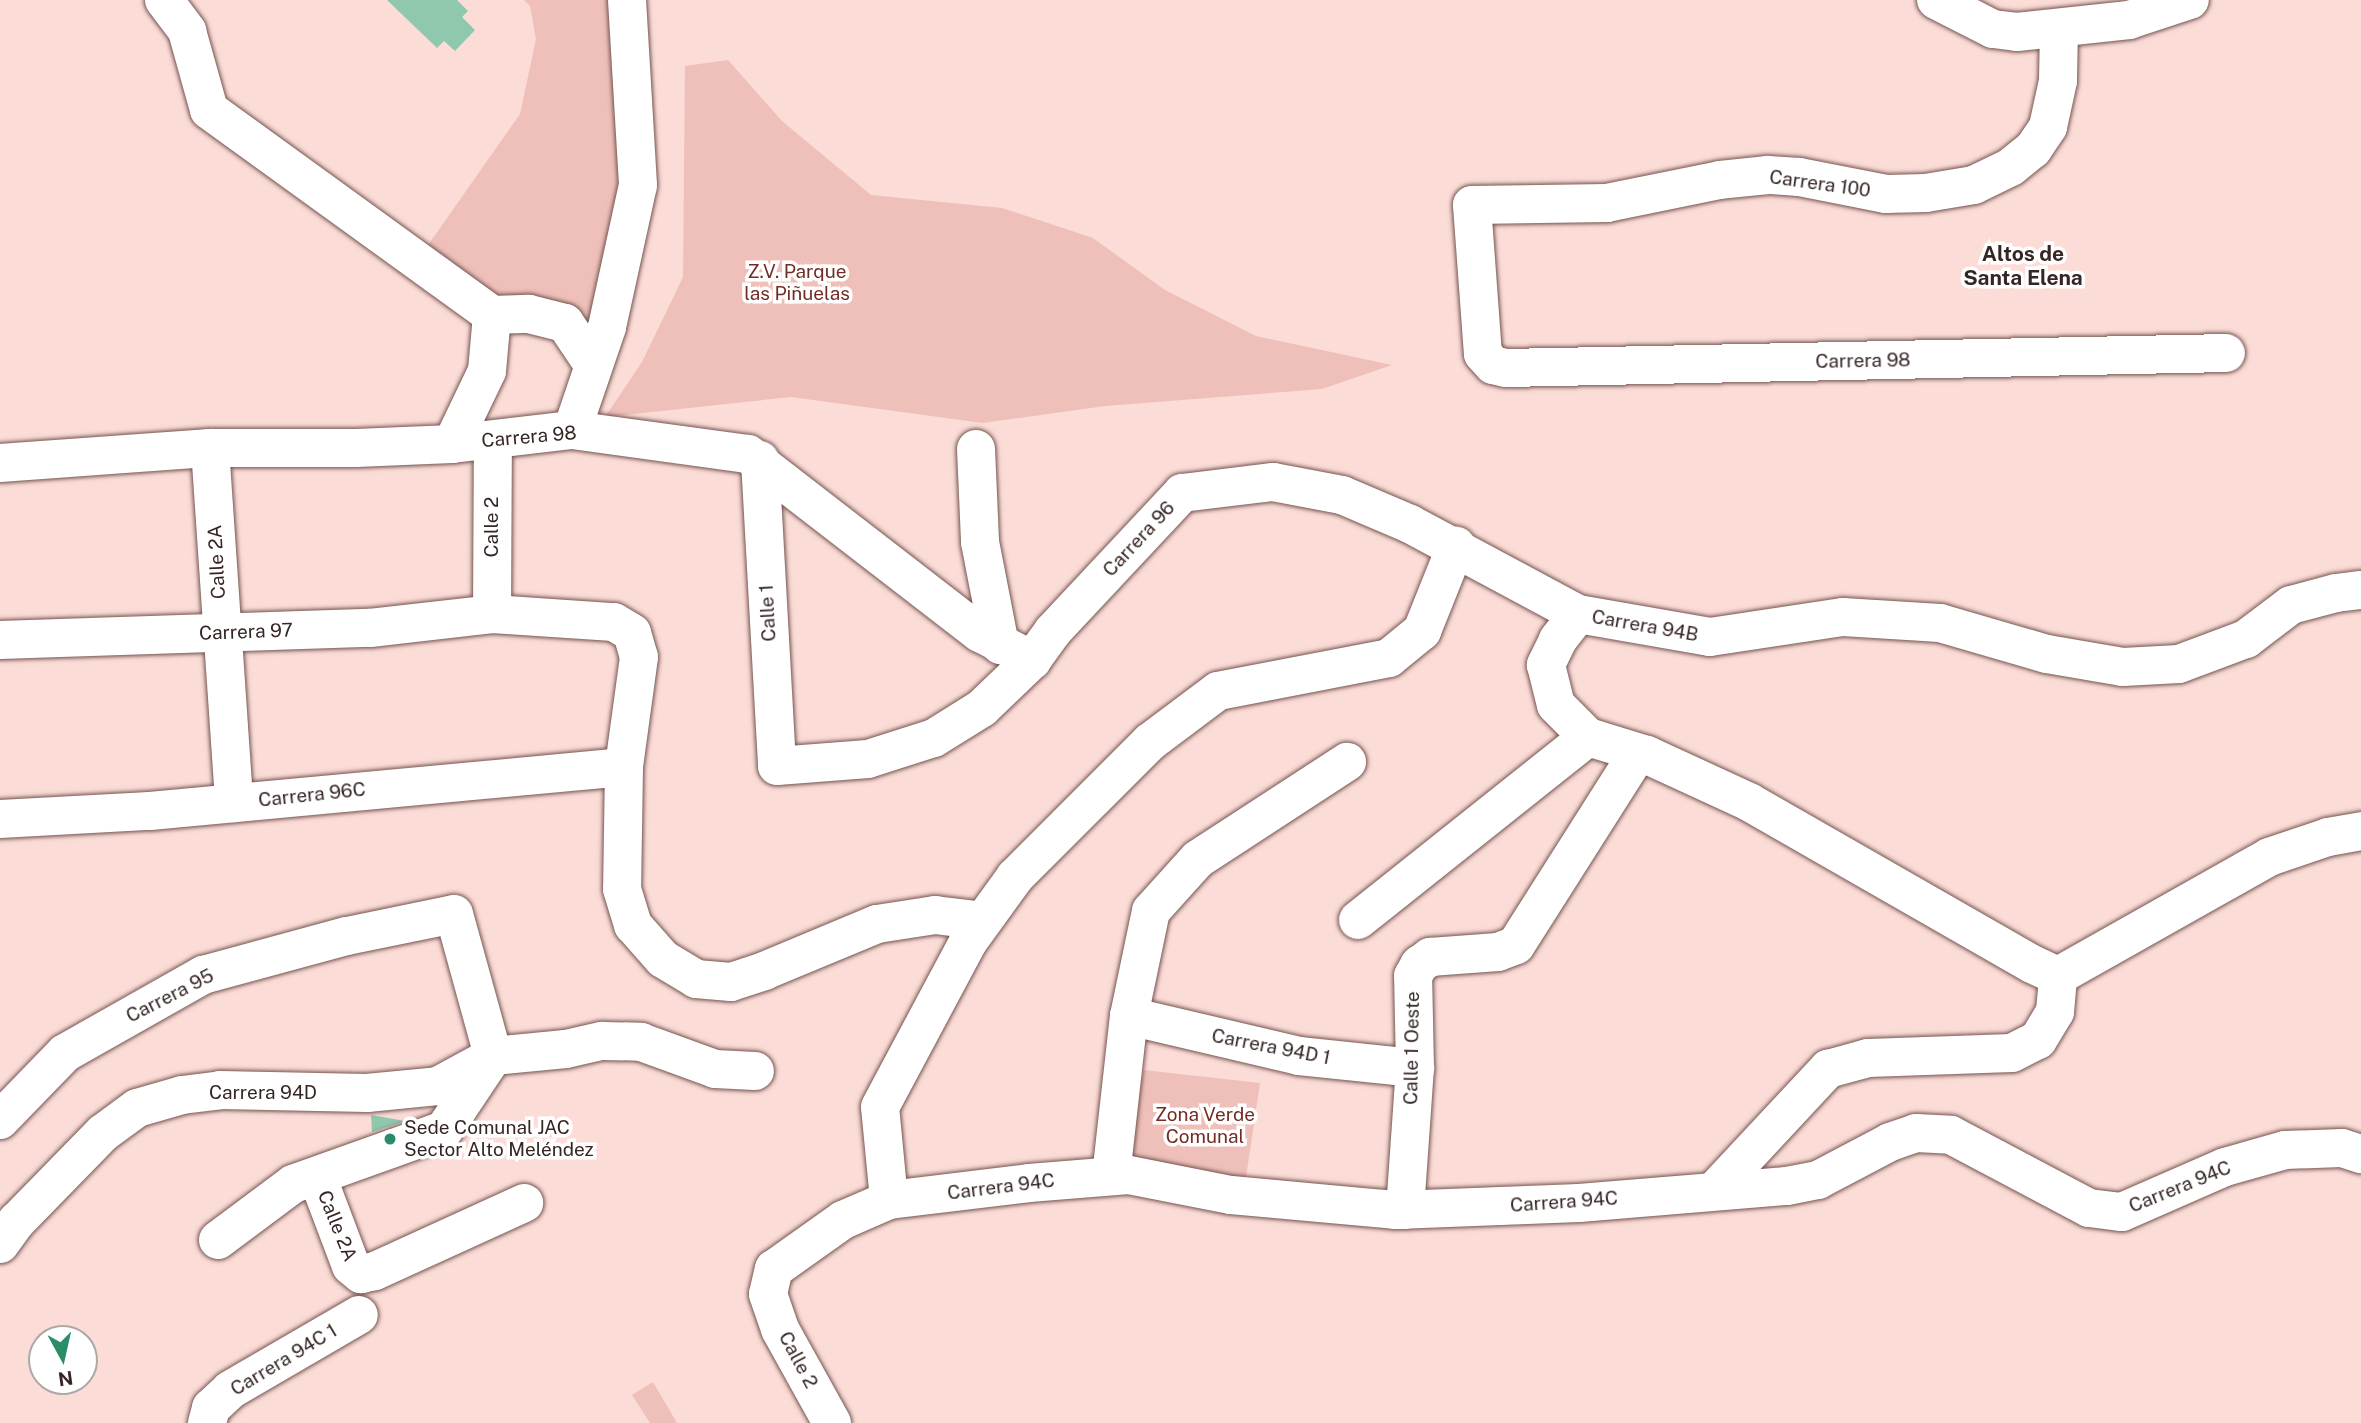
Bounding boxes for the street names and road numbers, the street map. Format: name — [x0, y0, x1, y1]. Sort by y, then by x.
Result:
street label: Carrera 100 — [1768, 166, 1872, 202]
street label: Carrera 98 — [1815, 349, 1911, 373]
street label: Carrera 98 — [481, 421, 577, 453]
street label: Calle 2 — [481, 497, 503, 557]
street label: Carrera 96 — [1098, 497, 1180, 581]
street label: Calle 2A — [204, 524, 230, 600]
street label: Calle 1 — [755, 584, 781, 642]
street label: Carrera 94B — [1590, 605, 1700, 647]
street label: Carrera 97 — [199, 619, 293, 645]
street label: Carrera 96C — [257, 778, 367, 812]
street label: Carrera 95 — [122, 964, 218, 1028]
street label: Calle 1 Oeste — [1400, 991, 1424, 1105]
street label: Carrera 94D 1 — [1210, 1024, 1332, 1070]
street label: Carrera 94D — [209, 1082, 317, 1104]
street label: Carrera 94C — [2126, 1156, 2234, 1218]
street label: Carrera 94C — [946, 1169, 1056, 1205]
street label: Calle 2A — [312, 1187, 362, 1265]
street label: Carrera 94C — [1509, 1187, 1619, 1217]
street label: Carrera 94C 1 — [227, 1319, 341, 1401]
street label: Calle 2 — [774, 1328, 822, 1392]

